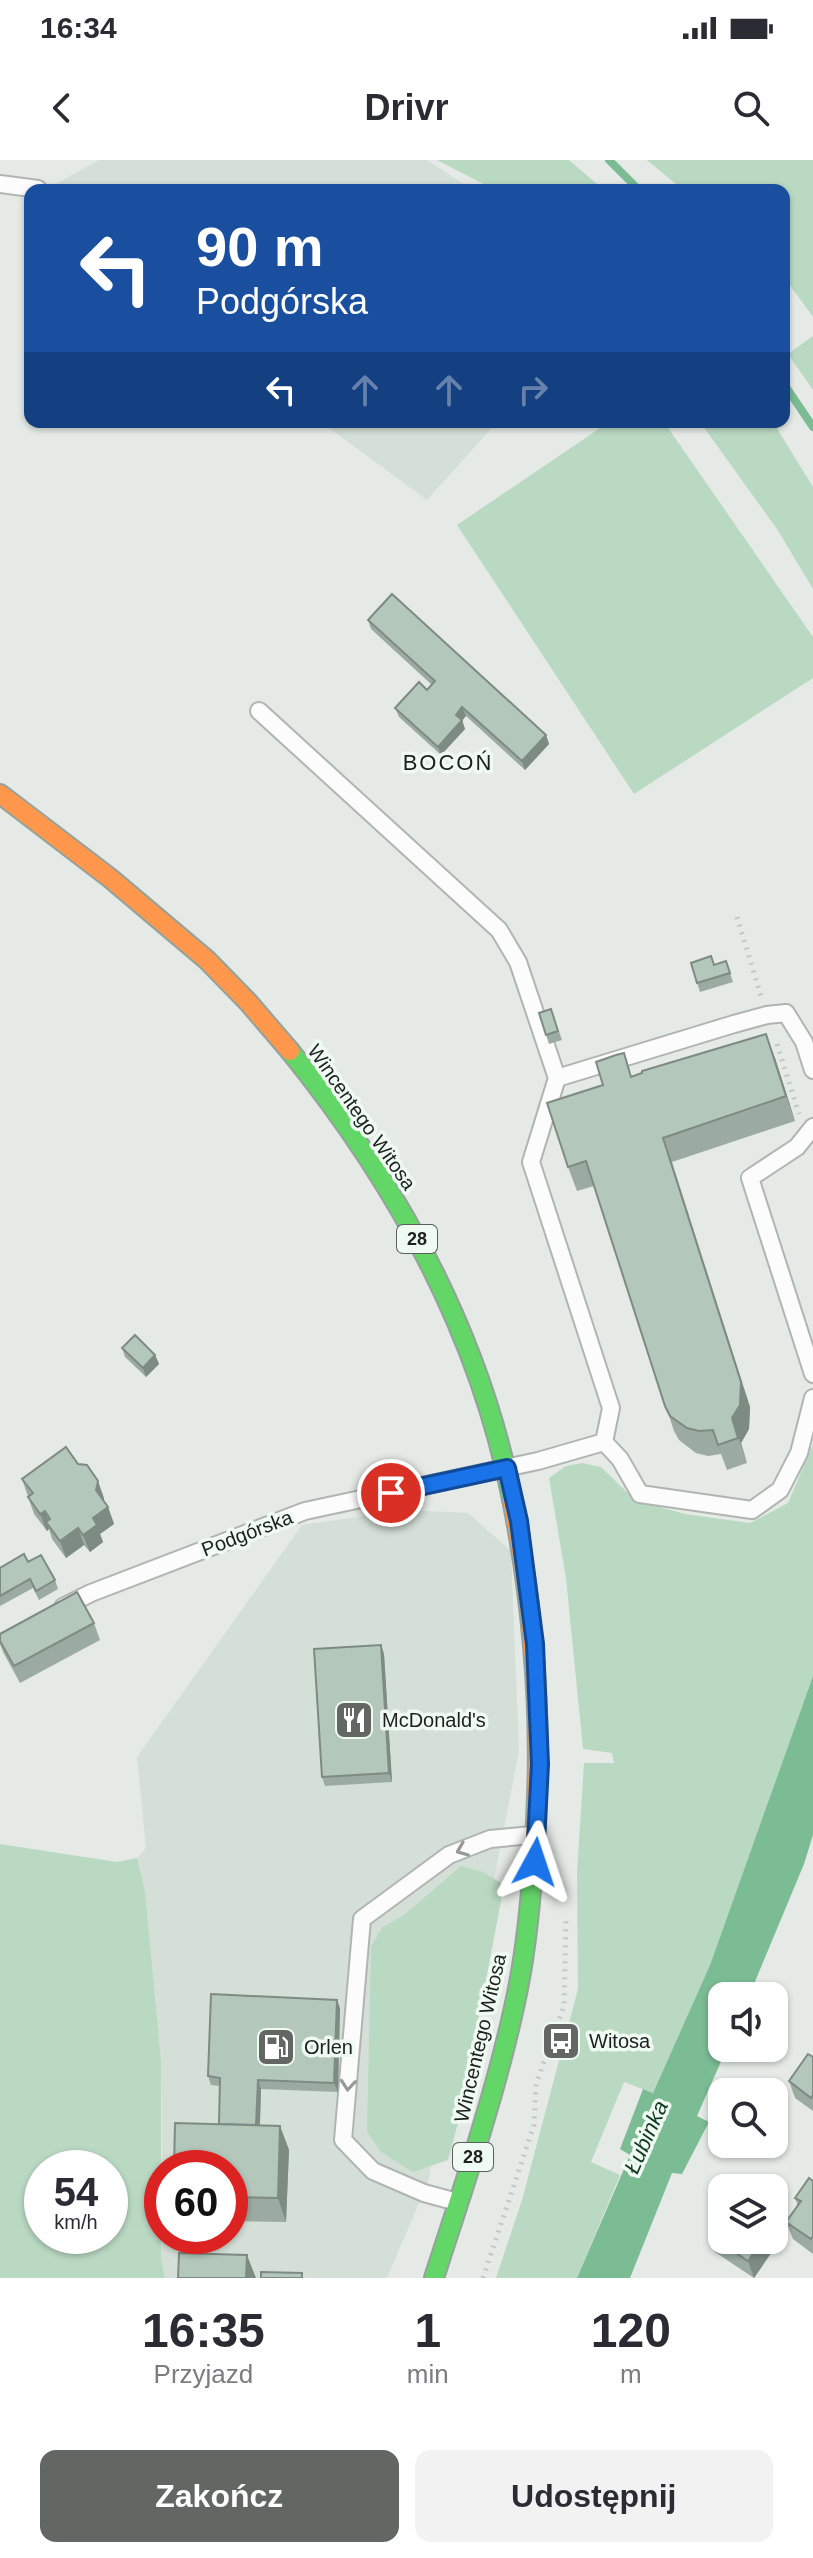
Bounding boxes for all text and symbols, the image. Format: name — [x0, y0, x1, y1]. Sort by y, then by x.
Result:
text: 16:34 — [40, 11, 117, 44]
icon: back — [40, 86, 84, 130]
icon: search — [729, 86, 773, 130]
text: Drivr — [364, 87, 449, 128]
text: 90 m — [196, 215, 324, 278]
icon: left — [64, 216, 168, 320]
text: Podgórska — [196, 281, 368, 322]
icon: left — [259, 368, 303, 412]
icon: ahead — [343, 368, 387, 412]
icon: ahead — [427, 368, 471, 412]
icon: right — [511, 368, 555, 412]
district label: BOCOŃ — [403, 750, 493, 775]
street label: Wincentego Witosa — [304, 1040, 421, 1195]
road number: 28 — [397, 1225, 437, 1253]
pin — [357, 1459, 425, 1527]
icon: arrive — [369, 1471, 413, 1515]
street label: Podgórska — [198, 1505, 296, 1560]
restaurant icon: McDonald's — [333, 1699, 375, 1741]
place label: McDonald's — [382, 1709, 486, 1731]
position arrow — [493, 1820, 577, 1904]
one-way arrow — [456, 1840, 470, 1857]
street label: Wincentego Witosa — [450, 1951, 510, 2124]
map controls — [708, 1982, 788, 2254]
button: sound — [708, 1982, 788, 2062]
bus stop icon: Witosa — [540, 2020, 582, 2062]
fuel station icon: Orlen — [255, 2026, 297, 2068]
place label: Witosa — [589, 2030, 651, 2052]
place label: Orlen — [304, 2036, 353, 2058]
button: search — [708, 2078, 788, 2158]
one-way arrow — [340, 2079, 357, 2092]
water label: Łubinka — [619, 2097, 673, 2177]
road number: 28 — [453, 2143, 493, 2171]
speed limit sign: 60 — [144, 2150, 248, 2254]
text: 54 — [54, 2170, 98, 2214]
button: layers — [708, 2174, 788, 2254]
text: km/h — [54, 2211, 98, 2233]
text: 16:35 — [142, 2304, 265, 2357]
text: 1 — [414, 2304, 441, 2357]
text: 120 — [591, 2304, 671, 2357]
text: Przyjazd — [154, 2359, 253, 2389]
text: min — [407, 2359, 449, 2389]
text: m — [620, 2359, 642, 2389]
button: Zakończ — [40, 2450, 399, 2542]
button: Udostępnij — [415, 2450, 773, 2542]

